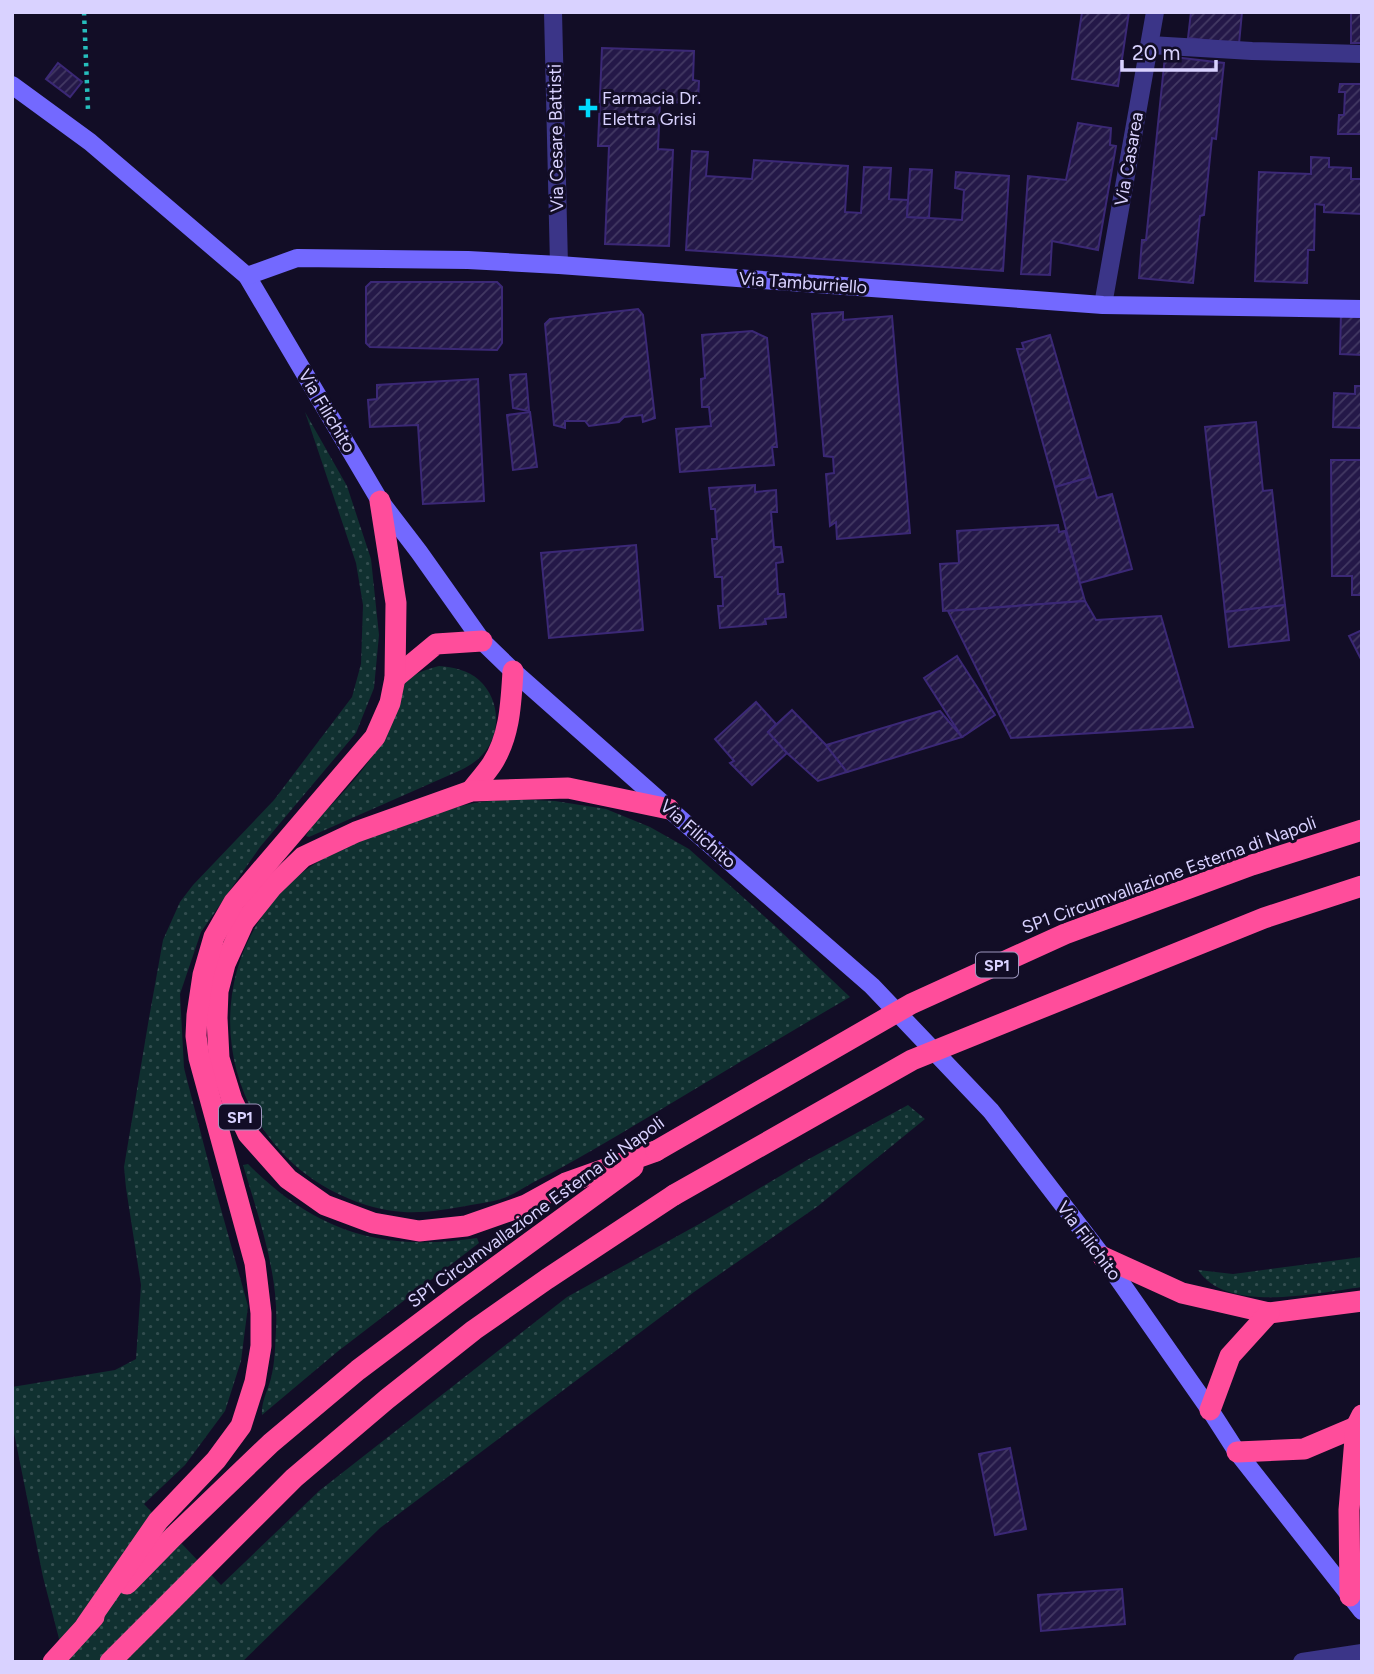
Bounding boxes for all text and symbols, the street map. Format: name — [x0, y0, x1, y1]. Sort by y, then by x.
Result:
scale bar — [1122, 28, 1216, 72]
text: 20 m — [1132, 40, 1180, 65]
street label: Via Cesare Battisti — [544, 64, 568, 212]
place label: Farmacia Dr. Elettra Grisi — [602, 87, 701, 130]
marker: Farmacia Dr. Elettra Grisi — [580, 100, 596, 116]
street label: Via Casarea — [1110, 110, 1148, 208]
street label: Via Tamburriello — [738, 268, 868, 298]
street label: Via Filichito — [293, 365, 361, 457]
street label: Via Filichito — [655, 795, 741, 873]
street label: SP1 Circumvallazione Esterna di Napoli — [1019, 811, 1319, 939]
road number: SP1 — [976, 953, 1018, 978]
road number: SP1 — [219, 1105, 261, 1130]
street label: SP1 Circumvallazione Esterna di Napoli — [403, 1112, 669, 1312]
street label: Via Filichito — [1052, 1197, 1126, 1285]

